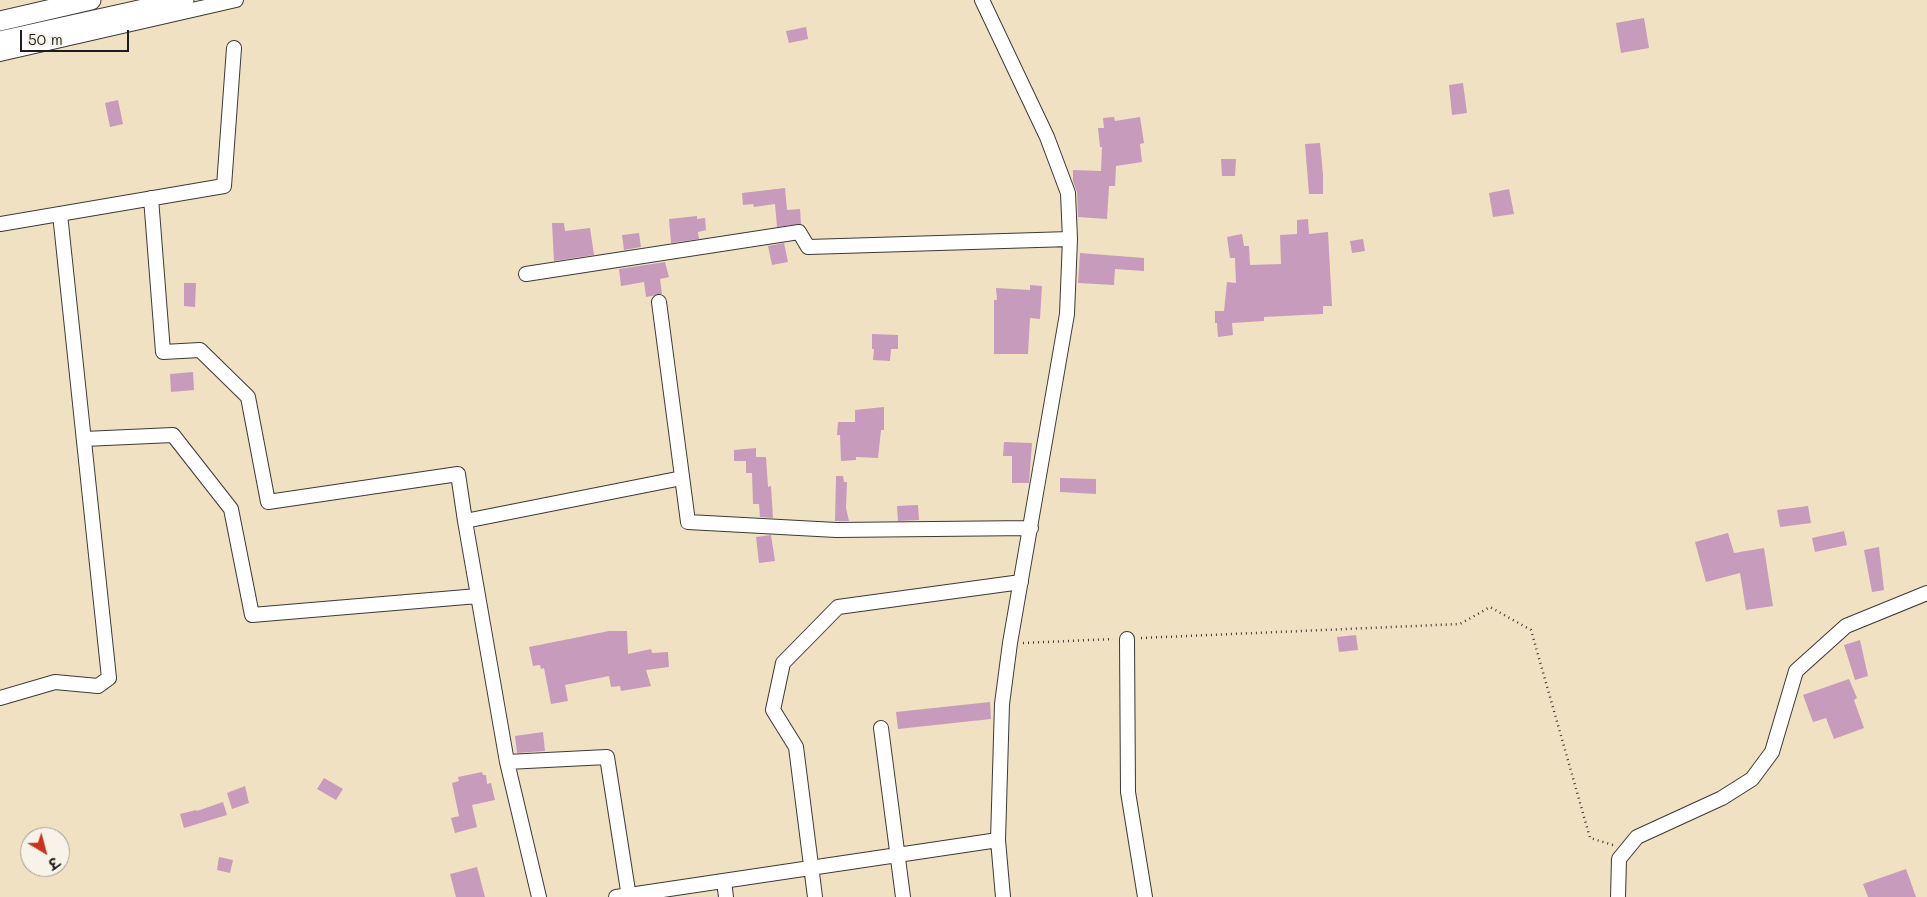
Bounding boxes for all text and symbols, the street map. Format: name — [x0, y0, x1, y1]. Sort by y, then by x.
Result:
scale bar — [22, 20, 131, 52]
text: 50 m — [28, 29, 63, 49]
north arrow — [20, 827, 70, 877]
text: उ — [44, 853, 63, 874]

